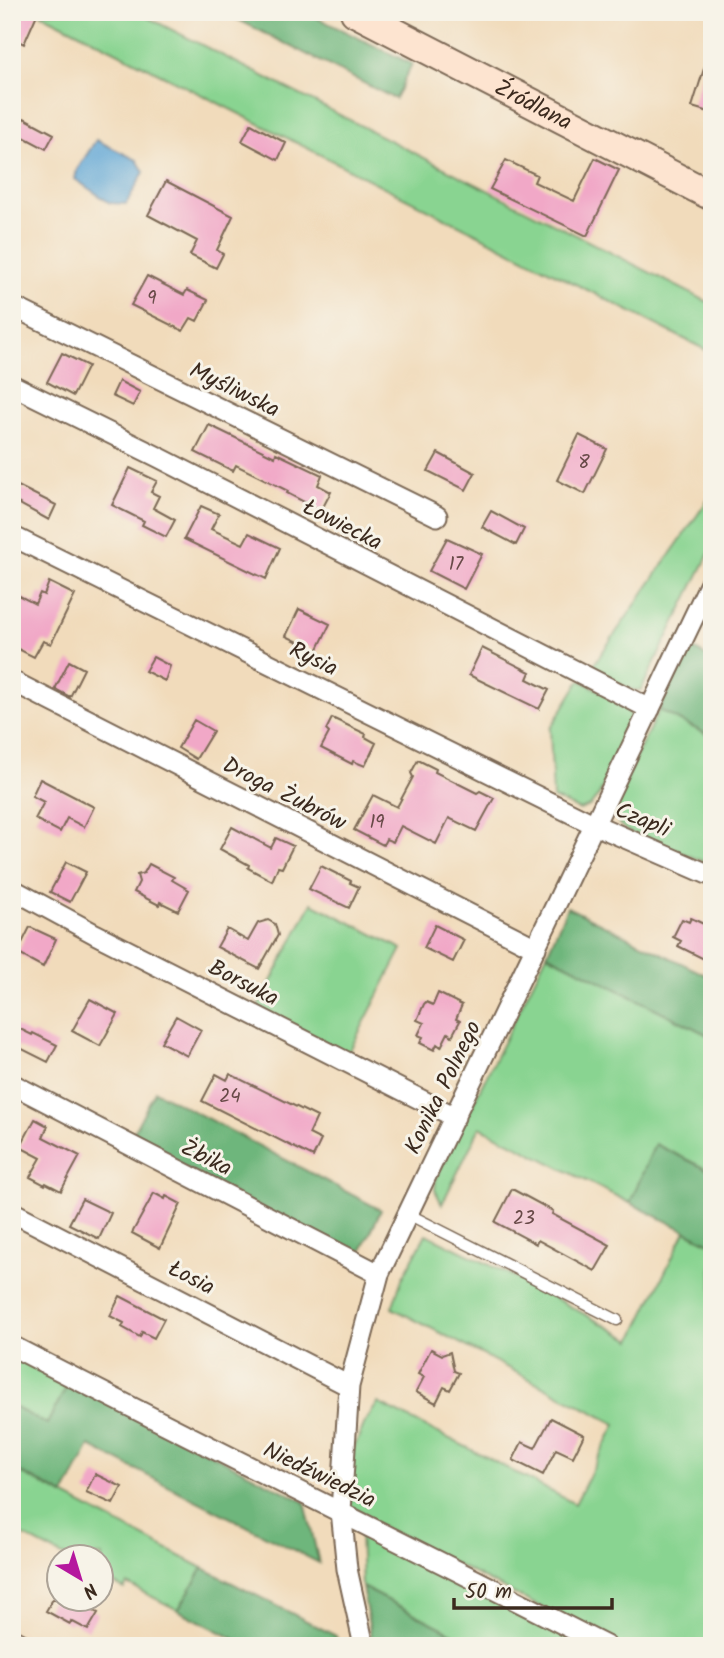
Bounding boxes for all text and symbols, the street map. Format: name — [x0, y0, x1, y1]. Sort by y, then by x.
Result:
street label: Źródlana — [487, 71, 578, 141]
house number: 9 — [147, 284, 157, 314]
street label: Myśliwska — [183, 353, 285, 428]
house number: 8 — [578, 448, 590, 478]
street label: Łowiecka — [296, 490, 388, 561]
house number: 17 — [449, 550, 465, 580]
street label: Rysia — [283, 633, 344, 687]
street label: Droga Żubrów — [216, 748, 353, 842]
street label: Czapli — [609, 793, 677, 849]
house number: 19 — [369, 808, 385, 838]
street label: Borsuka — [201, 951, 285, 1017]
street label: Konika Polnego — [396, 1015, 492, 1161]
house number: 24 — [219, 1082, 241, 1112]
street label: Żbika — [174, 1131, 238, 1187]
house number: 23 — [513, 1204, 535, 1234]
street label: Łosia — [161, 1252, 221, 1306]
street label: Niedźwiedzia — [256, 1433, 382, 1519]
north arrow — [46, 1542, 116, 1612]
scale bar — [454, 1567, 612, 1611]
text: N — [75, 1574, 103, 1605]
text: 50 m — [465, 1576, 512, 1609]

